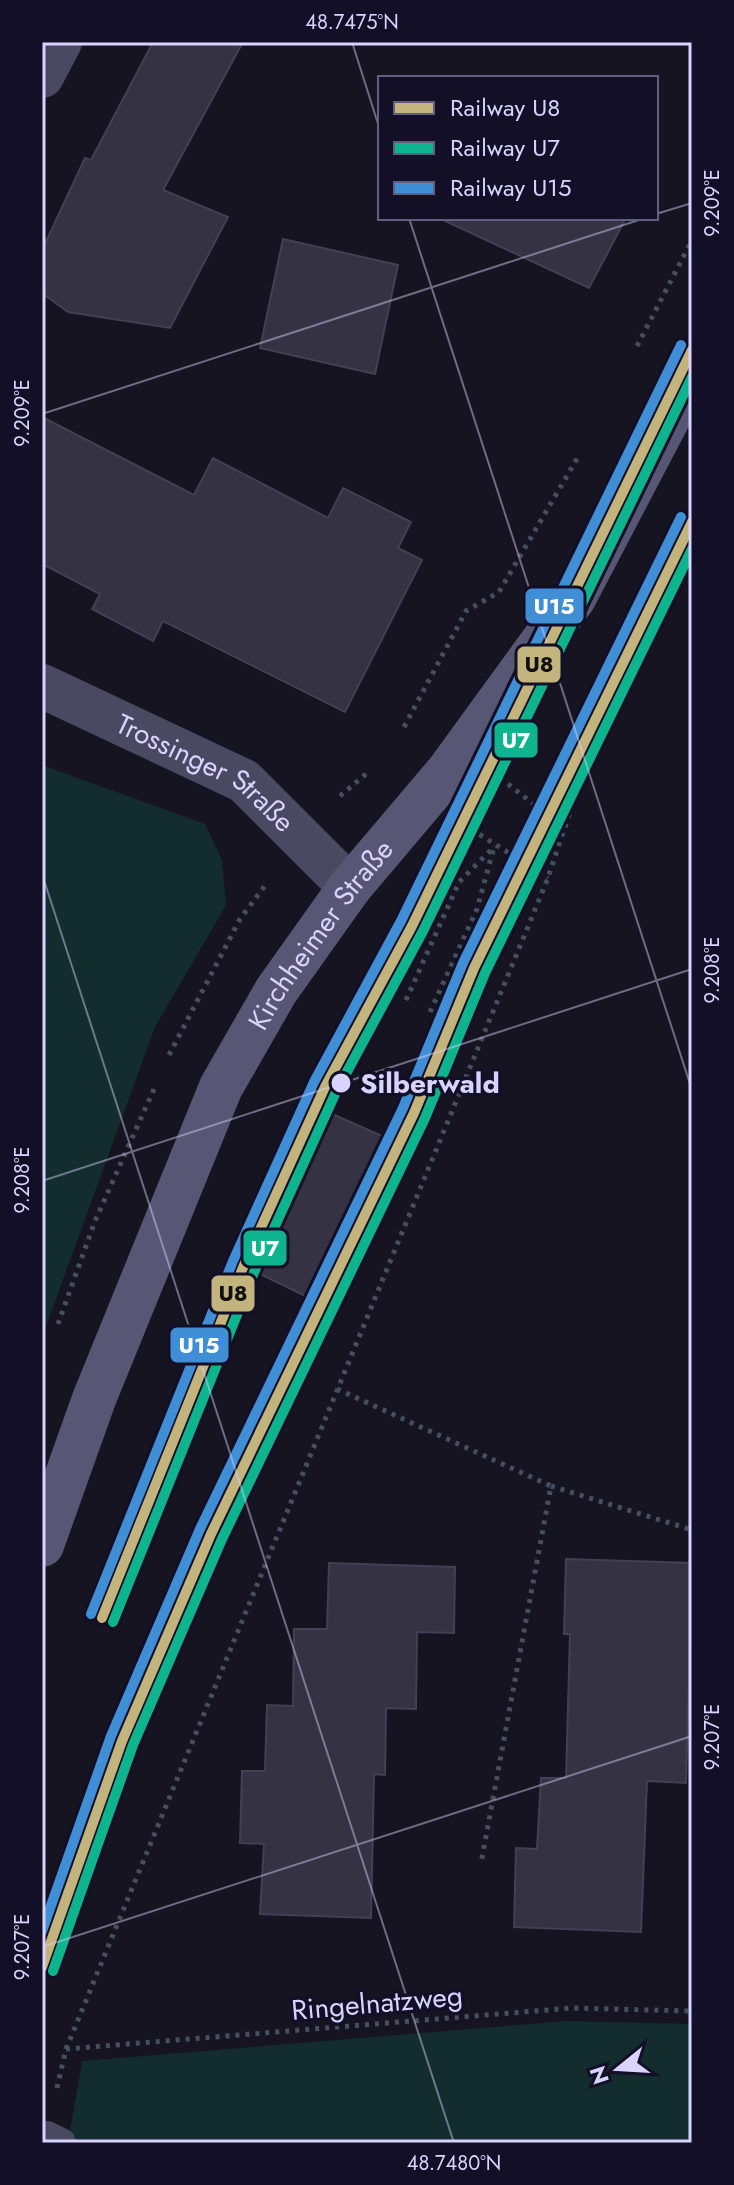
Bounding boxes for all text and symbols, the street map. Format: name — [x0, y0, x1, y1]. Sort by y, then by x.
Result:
text: 48.7475°N — [305, 8, 399, 37]
legend — [378, 76, 658, 220]
text: Railway U8 — [450, 90, 560, 125]
text: Railway U7 — [450, 130, 560, 165]
text: 9.209°E — [698, 169, 727, 237]
text: Railway U15 — [450, 170, 572, 205]
text: 9.209°E — [8, 379, 37, 447]
line badge: U15 — [524, 587, 585, 625]
text: U15 — [534, 590, 574, 622]
line badge: U8 — [516, 645, 562, 684]
text: U8 — [524, 648, 554, 680]
street label: Trossinger Straße — [109, 703, 304, 841]
line badge: U7 — [493, 721, 539, 759]
text: U7 — [502, 724, 531, 756]
street label: Kirchheimer Straße — [237, 830, 403, 1037]
text: 9.208°E — [698, 937, 727, 1003]
place label: Silberwald — [360, 1063, 500, 1104]
marker: Silberwald — [329, 1071, 353, 1095]
text: 9.208°E — [8, 1147, 37, 1213]
line badge: U7 — [242, 1229, 288, 1267]
text: U7 — [251, 1232, 280, 1264]
line badge: U8 — [210, 1274, 256, 1313]
text: U8 — [218, 1277, 248, 1309]
line badge: U15 — [169, 1326, 230, 1364]
text: U15 — [179, 1329, 219, 1361]
text: 9.207°E — [698, 1704, 727, 1770]
text: 9.207°E — [8, 1914, 37, 1980]
street label: Ringelnatzweg — [290, 1975, 464, 2031]
north arrow — [578, 2029, 658, 2109]
text: N — [581, 2062, 617, 2088]
text: 48.7480°N — [407, 2149, 501, 2178]

